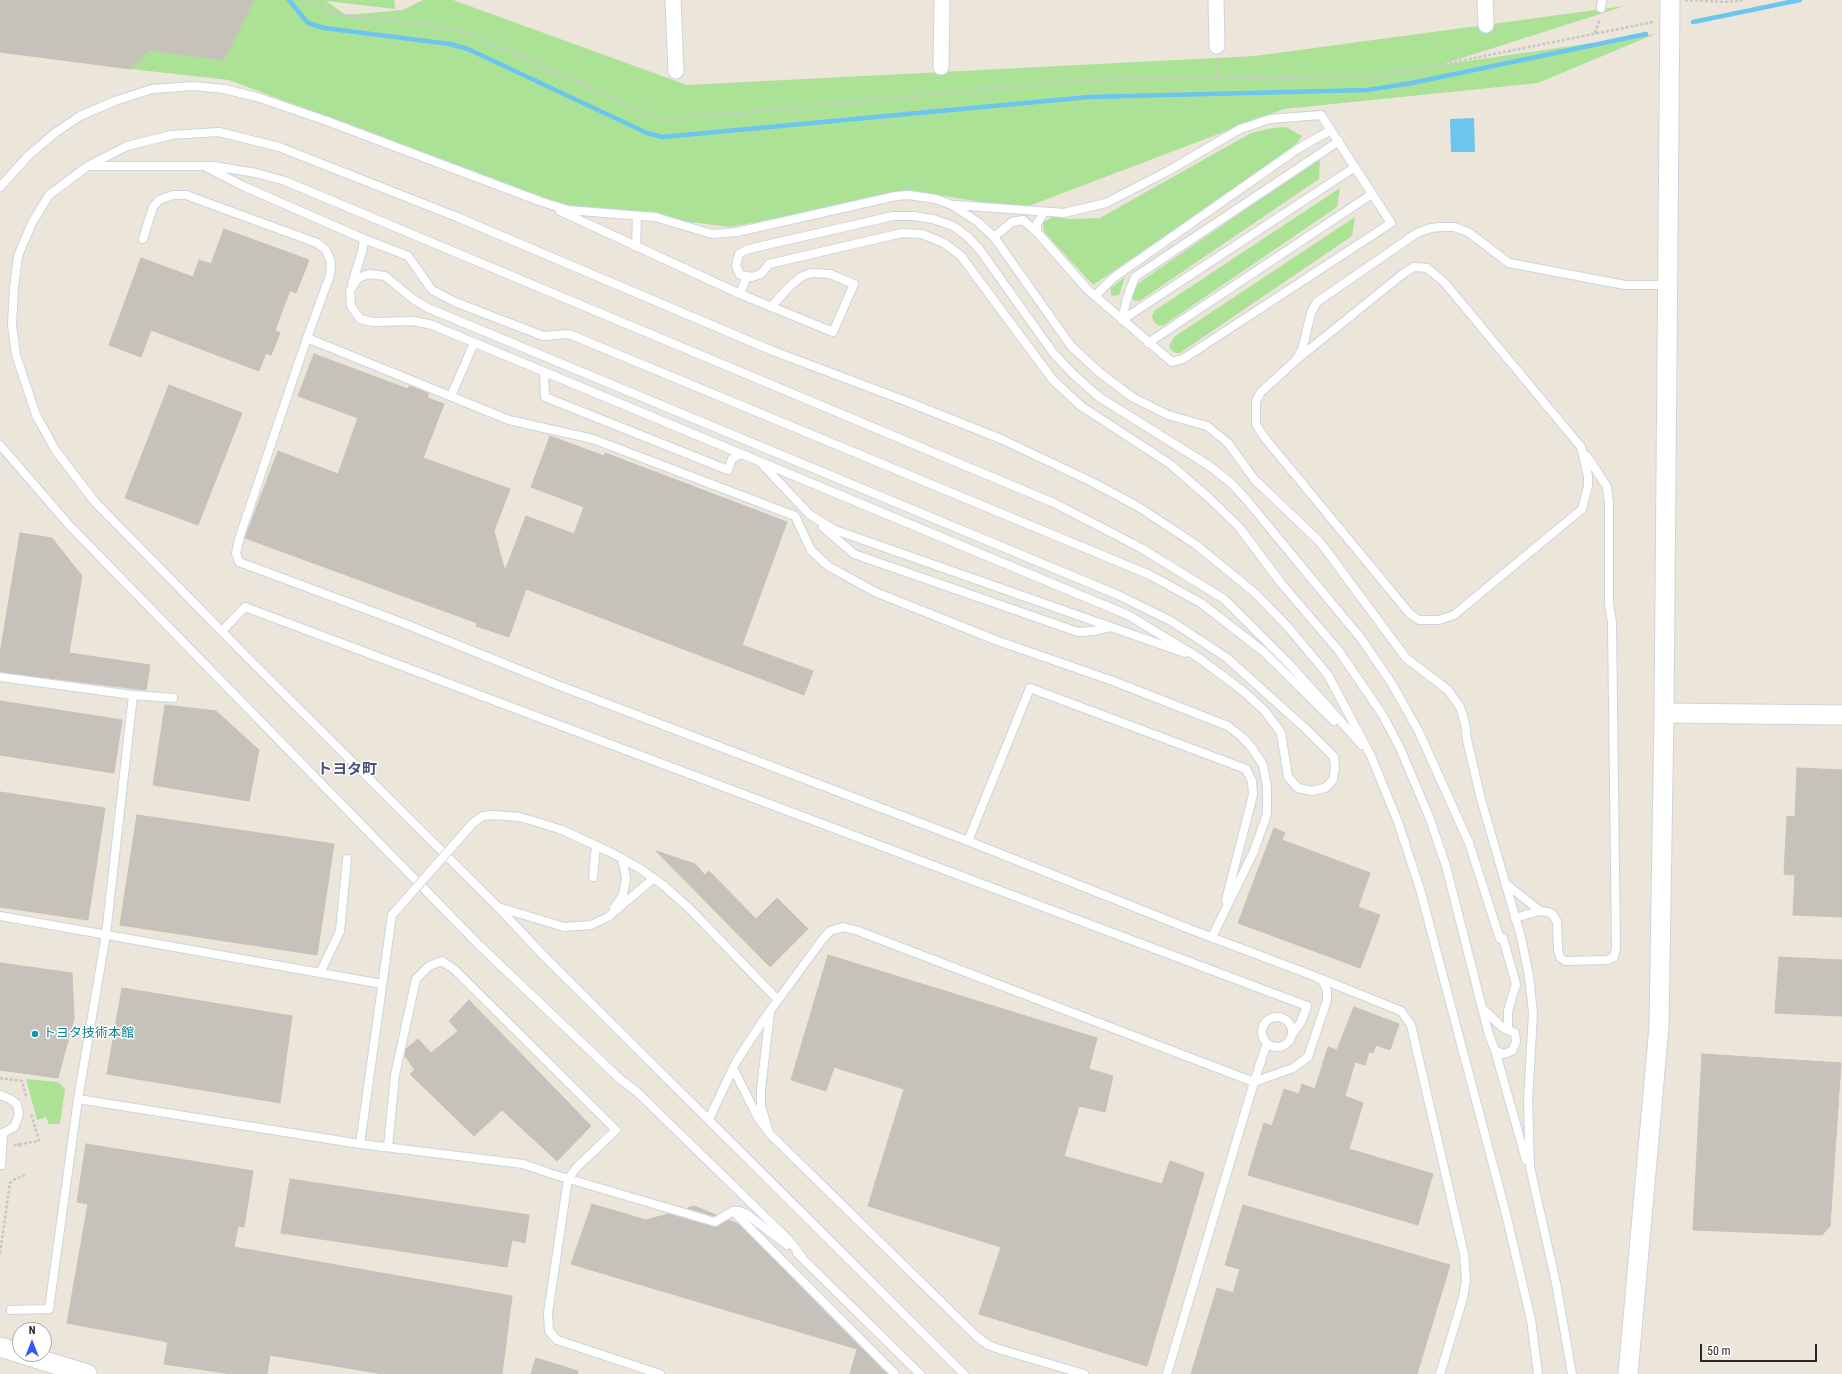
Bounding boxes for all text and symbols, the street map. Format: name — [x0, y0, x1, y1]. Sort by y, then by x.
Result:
district label: トヨタ町 — [317, 761, 377, 779]
place label: トヨタ技術本館 — [43, 1026, 134, 1042]
marker: トヨタ技術本館 — [30, 1029, 40, 1039]
north arrow — [12, 1322, 52, 1362]
text: N — [29, 1324, 35, 1337]
scale bar — [1702, 1336, 1819, 1362]
text: 50 m — [1707, 1344, 1731, 1358]

